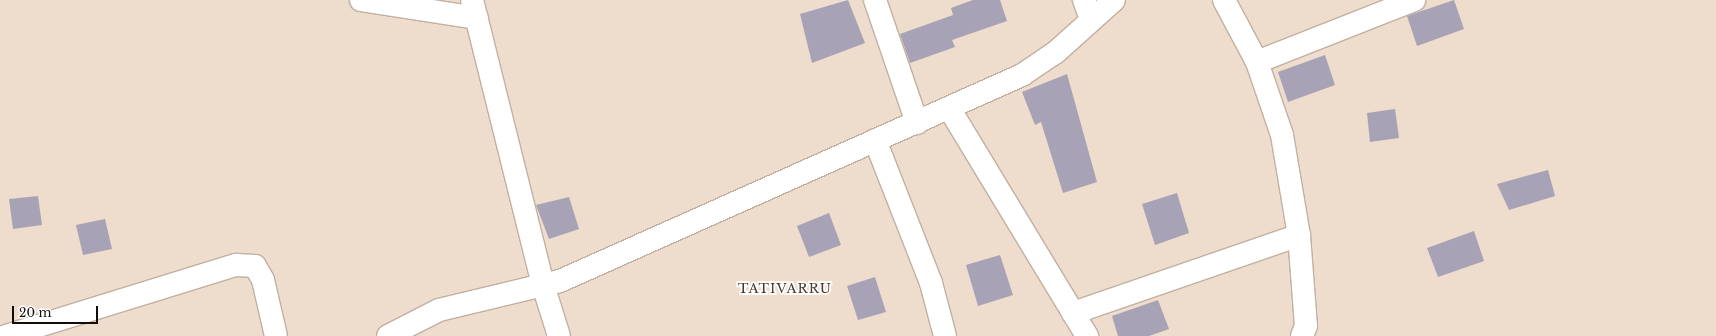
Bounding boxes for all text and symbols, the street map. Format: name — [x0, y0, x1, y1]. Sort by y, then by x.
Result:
district label: TATIVARRU — [738, 281, 832, 297]
scale bar — [14, 298, 100, 324]
text: 20 m — [19, 305, 51, 320]

